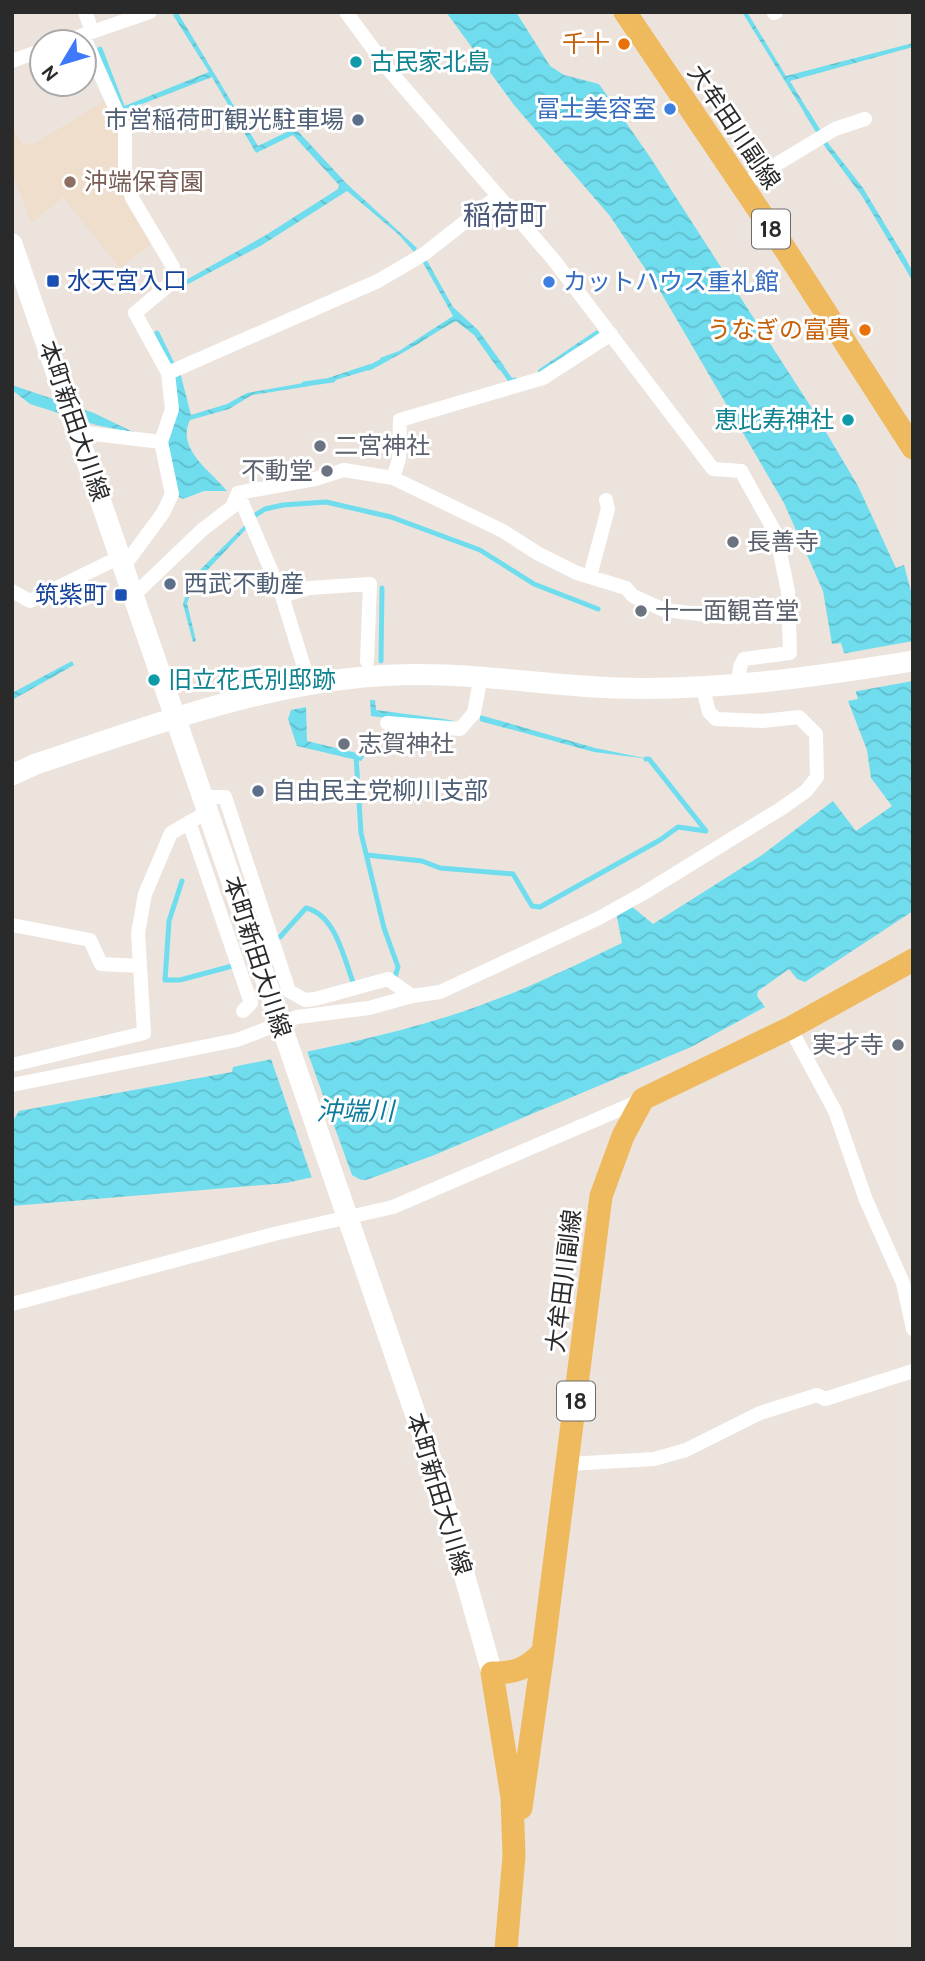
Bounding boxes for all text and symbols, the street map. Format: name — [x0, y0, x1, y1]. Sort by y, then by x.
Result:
north arrow — [28, 28, 98, 98]
place label: 千十 — [562, 29, 610, 58]
marker: 千十 — [616, 36, 632, 52]
place label: 古民家北島 — [370, 47, 490, 76]
marker: 古民家北島 — [348, 54, 364, 70]
street label: 大牟田川副線 — [682, 59, 787, 195]
text: N — [37, 61, 63, 86]
place label: 冨士美容室 — [536, 94, 656, 123]
marker: 冨士美容室 — [662, 101, 678, 117]
place label: 市営稲荷町観光駐車場 — [104, 105, 344, 134]
marker: 市営稲荷町観光駐車場 — [350, 112, 366, 128]
place label: 沖端保育園 — [84, 167, 204, 196]
marker: 沖端保育園 — [62, 174, 78, 190]
district label: 稲荷町 — [463, 198, 547, 232]
road number: 18 — [752, 210, 790, 248]
place label: 水天宮入口 — [67, 266, 187, 295]
place label: カットハウス重礼館 — [563, 267, 779, 296]
marker: 水天宮入口 — [45, 273, 61, 289]
marker: カットハウス重礼館 — [541, 274, 557, 290]
place label: うなぎの富貴 — [707, 315, 851, 344]
marker: うなぎの富貴 — [857, 322, 873, 338]
street label: 本町新田大川線 — [33, 337, 116, 505]
place label: 恵比寿神社 — [714, 405, 834, 434]
marker: 恵比寿神社 — [840, 412, 856, 428]
place label: 二宮神社 — [334, 431, 430, 460]
marker: 二宮神社 — [312, 438, 328, 454]
place label: 不動堂 — [241, 456, 313, 485]
marker: 不動堂 — [319, 463, 335, 479]
place label: 長善寺 — [747, 527, 819, 556]
marker: 長善寺 — [725, 534, 741, 550]
place label: 西武不動産 — [184, 569, 304, 598]
marker: 西武不動産 — [162, 576, 178, 592]
place label: 筑紫町 — [35, 580, 107, 609]
marker: 筑紫町 — [113, 587, 129, 603]
place label: 十一面観音堂 — [655, 596, 799, 625]
marker: 十一面観音堂 — [633, 603, 649, 619]
place label: 旧立花氏別邸跡 — [168, 665, 336, 694]
marker: 旧立花氏別邸跡 — [146, 672, 162, 688]
place label: 志賀神社 — [358, 729, 454, 758]
marker: 志賀神社 — [336, 736, 352, 752]
place label: 自由民主党柳川支部 — [272, 776, 488, 805]
marker: 自由民主党柳川支部 — [250, 783, 266, 799]
street label: 本町新田大川線 — [218, 872, 297, 1041]
place label: 実才寺 — [812, 1030, 884, 1059]
marker: 実才寺 — [890, 1037, 906, 1053]
water label: 沖端川 — [316, 1095, 397, 1127]
street label: 大牟田川副線 — [540, 1208, 587, 1354]
road number: 18 — [557, 1382, 595, 1420]
street label: 本町新田大川線 — [401, 1409, 478, 1578]

